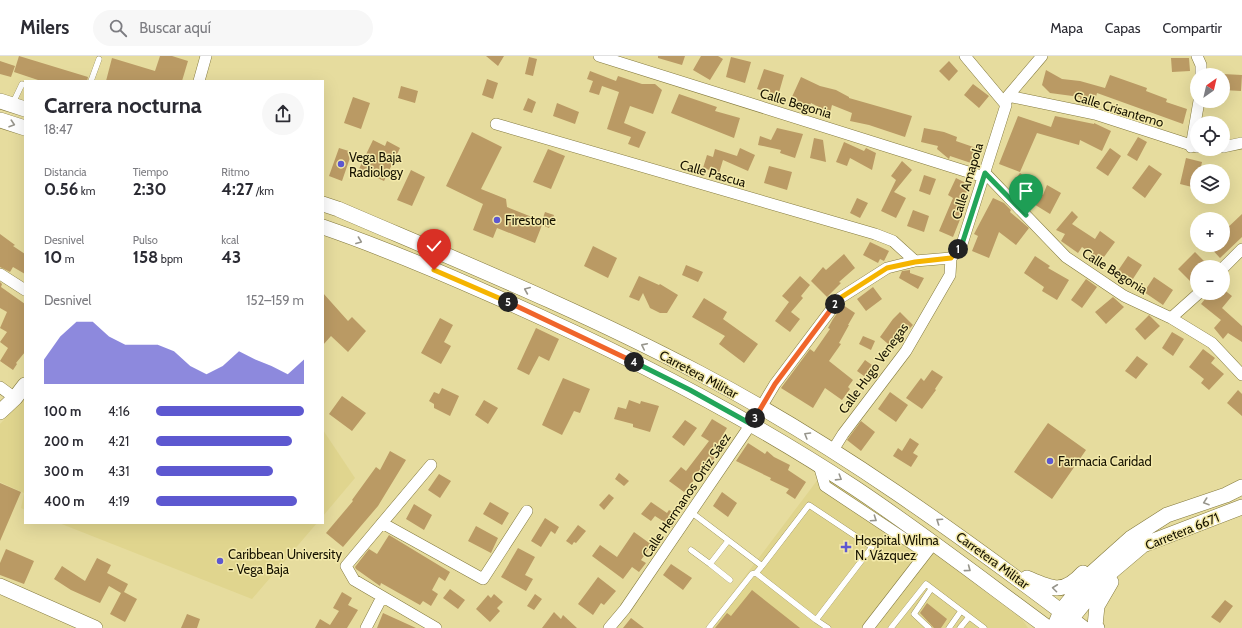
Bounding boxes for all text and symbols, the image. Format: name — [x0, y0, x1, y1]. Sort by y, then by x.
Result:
search box — [93, 10, 373, 46]
text: Milers — [20, 16, 69, 39]
icon: search — [107, 17, 129, 39]
text: Buscar aquí — [139, 19, 211, 37]
text: Mapa — [1050, 19, 1083, 37]
text: Capas — [1105, 19, 1141, 37]
text: Compartir — [1163, 19, 1222, 37]
north arrow — [1190, 68, 1230, 108]
map controls — [1190, 68, 1230, 300]
street label: Calle Begonia — [758, 84, 835, 122]
street label: Calle Crisantemo — [1072, 88, 1166, 130]
text: Carrera nocturna — [44, 92, 202, 119]
button: share — [262, 93, 304, 135]
button: locate — [1190, 116, 1230, 156]
one-way arrow — [9, 119, 16, 128]
text: 18:47 — [44, 121, 73, 137]
street label: Calle Amapola — [948, 140, 986, 221]
place label: Vega Baja Radiology — [349, 149, 404, 180]
street label: Calle Pascua — [678, 156, 748, 190]
marker: Vega Baja Radiology — [336, 159, 346, 169]
button: layers — [1190, 164, 1230, 204]
text: Distancia — [44, 165, 87, 179]
text: Tiempo — [133, 165, 168, 179]
text: Ritmo — [221, 165, 250, 179]
pin — [1009, 174, 1043, 215]
text: 0.56 — [44, 179, 78, 199]
text: 2:30 — [133, 179, 167, 199]
text: 4:27 — [221, 179, 253, 199]
icon: arrive — [1015, 180, 1037, 202]
text: km — [78, 184, 95, 198]
text: /km — [253, 184, 274, 198]
place label: Firestone — [505, 212, 556, 228]
button: + — [1190, 212, 1230, 252]
marker: Firestone — [492, 215, 502, 225]
pin — [417, 229, 451, 270]
text: Desnivel — [44, 233, 84, 247]
text: Pulso — [133, 233, 158, 247]
text: kcal — [221, 233, 239, 247]
icon: check — [423, 235, 445, 257]
one-way arrow — [356, 237, 363, 245]
pin: 1 — [948, 239, 968, 259]
text: 1 — [956, 242, 960, 256]
street label: Calle Begonia — [1079, 245, 1151, 298]
text: 10 — [44, 247, 62, 267]
text: 158 — [133, 247, 158, 267]
text: 43 — [221, 247, 241, 267]
text: m — [62, 252, 74, 266]
text: bpm — [158, 252, 183, 266]
button: − — [1190, 260, 1230, 300]
one-way arrow — [523, 286, 530, 294]
text: Desnivel — [44, 292, 91, 308]
text: 152–159 m — [246, 292, 304, 308]
pin: 5 — [498, 292, 518, 312]
pin: 2 — [825, 294, 845, 314]
text: 5 — [505, 295, 511, 309]
text: 2 — [832, 297, 838, 311]
street label: Calle Hugo Venegas — [835, 319, 912, 416]
one-way arrow — [641, 343, 648, 350]
street label: Carretera Militar — [657, 347, 742, 402]
pin: 4 — [624, 352, 644, 372]
text: 4 — [631, 355, 637, 369]
text: 100 m — [44, 403, 81, 419]
text: 4:16 — [108, 403, 130, 419]
pin: 3 — [745, 408, 765, 428]
text: 3 — [752, 411, 758, 425]
street label: Calle Hermanos Ortiz Sáez — [638, 430, 734, 560]
one-way arrow — [804, 432, 811, 439]
text: 200 m — [44, 433, 83, 449]
text: 4:21 — [108, 433, 129, 449]
place label: Farmacia Caridad — [1058, 453, 1152, 469]
marker: Farmacia Caridad — [1045, 456, 1055, 466]
text: 300 m — [44, 463, 84, 479]
text: 4:31 — [108, 463, 130, 479]
one-way arrow — [835, 473, 842, 481]
text: 400 m — [44, 493, 85, 509]
text: 4:19 — [108, 493, 130, 509]
one-way arrow — [1203, 497, 1210, 506]
street label: Carretera 6671 — [1143, 509, 1221, 553]
one-way arrow — [870, 514, 877, 521]
one-way arrow — [936, 519, 943, 526]
street label: Carretera Militar — [953, 528, 1034, 593]
place label: Hospital Wilma N. Vázquez — [855, 532, 940, 563]
marker: Hospital Wilma N. Vázquez — [840, 541, 852, 553]
place label: Caribbean University - Vega Baja — [228, 546, 342, 578]
marker: Caribbean University - Vega Baja — [215, 556, 225, 566]
one-way arrow — [964, 564, 971, 571]
one-way arrow — [1052, 584, 1058, 593]

